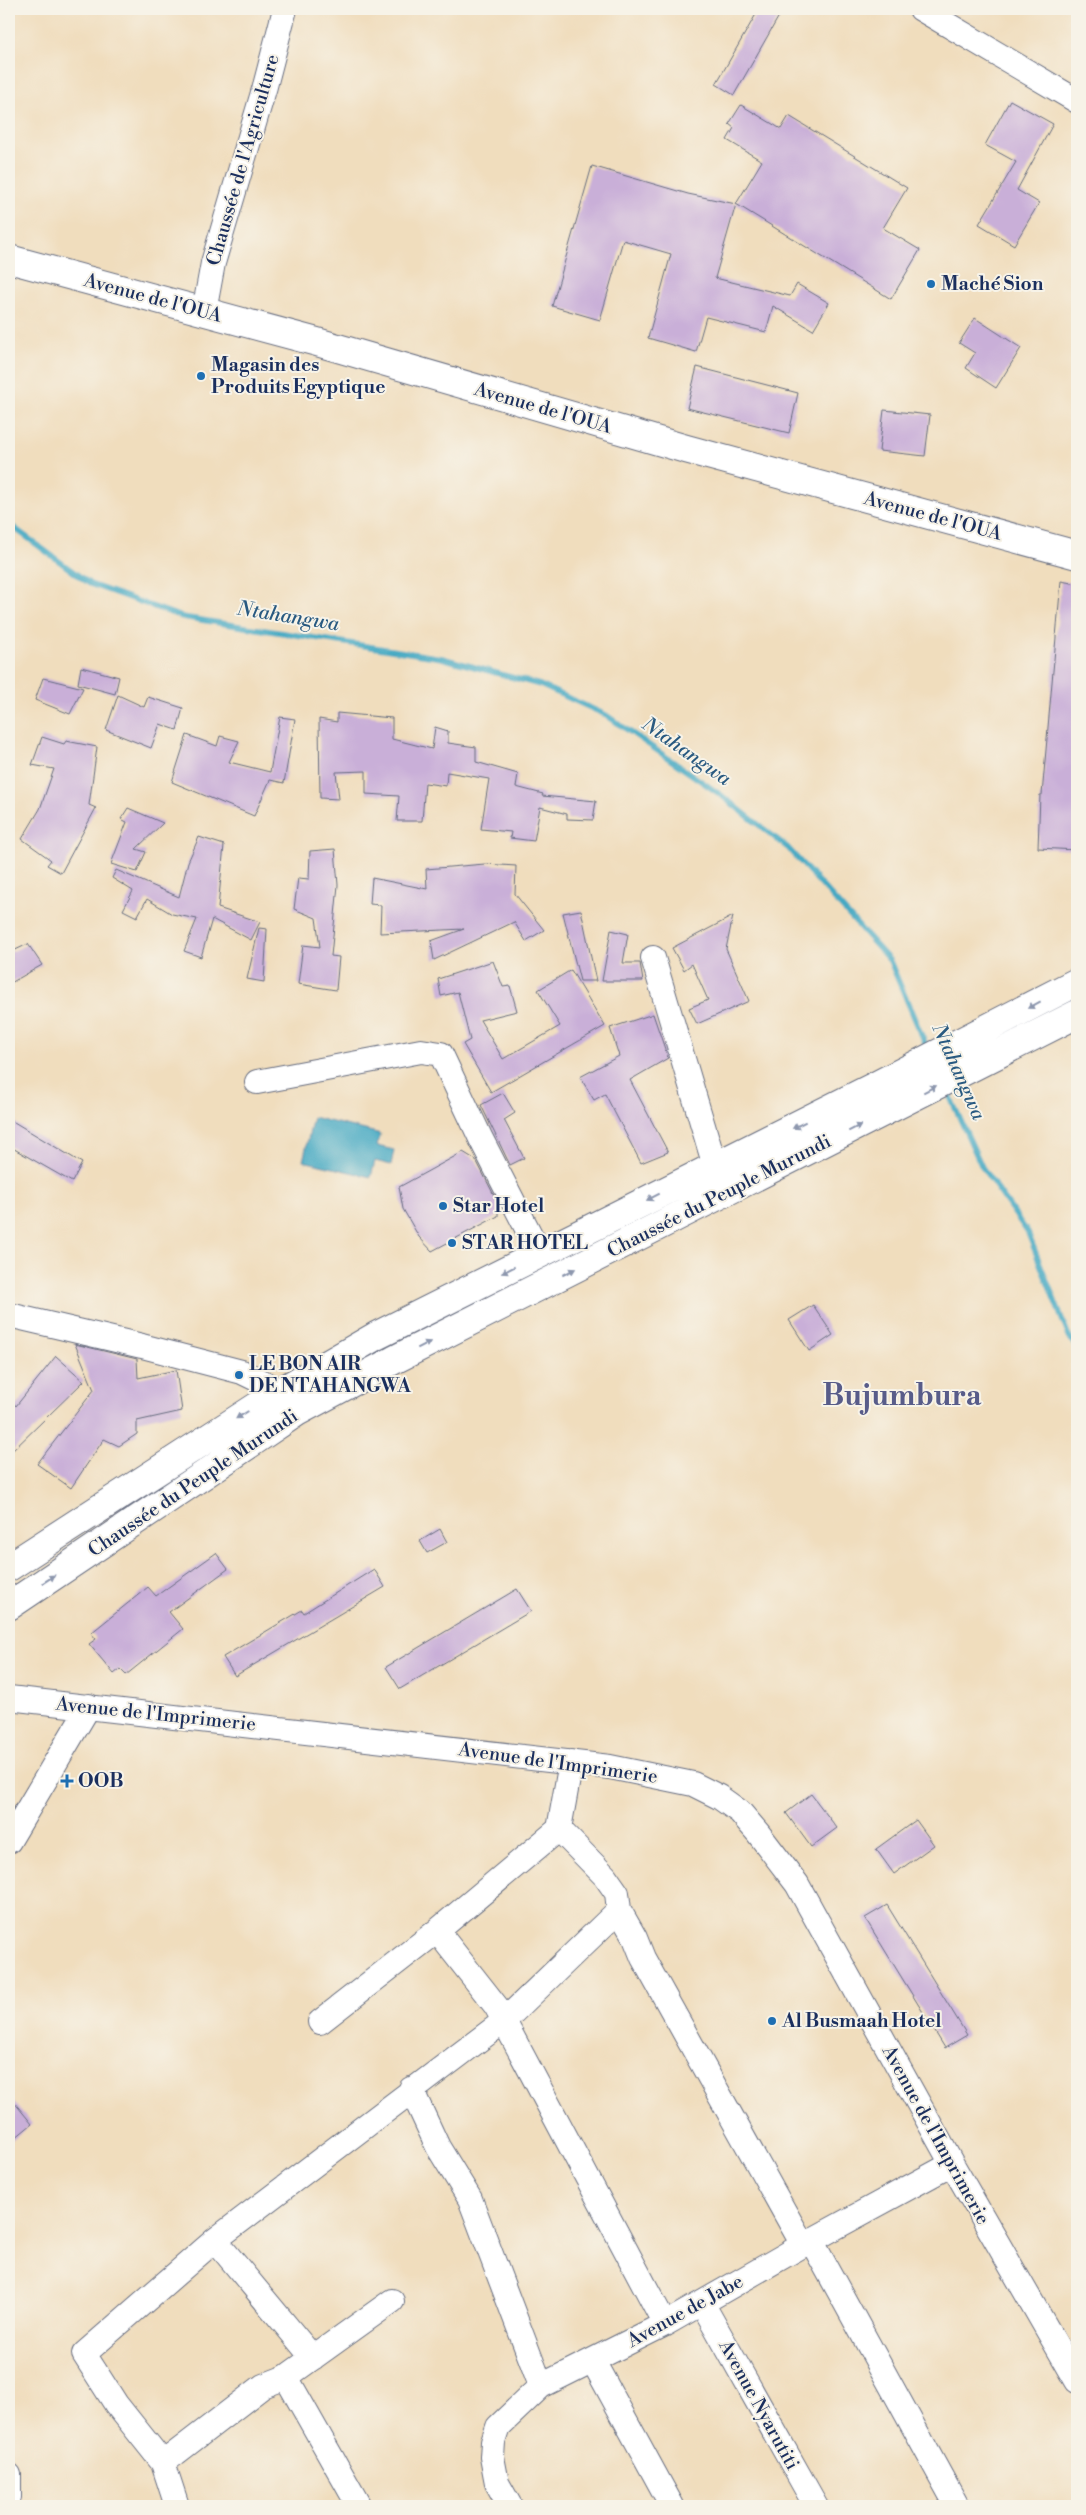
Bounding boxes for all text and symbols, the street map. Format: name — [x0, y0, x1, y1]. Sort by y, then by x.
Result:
street label: Chaussée de l'Agriculture — [201, 52, 285, 268]
street label: Avenue de l'OUA — [80, 268, 226, 328]
place label: Maché Sion — [941, 272, 1044, 296]
marker: Maché Sion — [925, 278, 937, 290]
place label: Magasin des Produits Egyptique — [211, 353, 385, 399]
marker: Magasin des Produits Egyptique — [195, 370, 207, 382]
street label: Avenue de l'OUA — [471, 377, 615, 439]
street label: Avenue de l'OUA — [860, 486, 1006, 546]
water label: Ntahangwa — [234, 596, 342, 638]
water label: Ntahangwa — [636, 712, 736, 792]
one-way arrow — [1027, 1001, 1041, 1009]
water label: Ntahangwa — [925, 1019, 991, 1125]
one-way arrow — [923, 1085, 937, 1093]
one-way arrow — [791, 1121, 806, 1129]
one-way arrow — [847, 1123, 862, 1132]
street label: Chaussée du Peuple Murundi — [603, 1129, 835, 1263]
place label: Star Hotel — [453, 1194, 544, 1218]
one-way arrow — [646, 1194, 660, 1202]
marker: Star Hotel — [437, 1200, 449, 1212]
place label: STAR HOTEL — [462, 1231, 588, 1255]
marker: STAR HOTEL — [446, 1237, 458, 1249]
one-way arrow — [501, 1266, 515, 1274]
one-way arrow — [562, 1268, 576, 1276]
one-way arrow — [417, 1341, 431, 1349]
place label: LE BON AIR DE NTAHANGWA — [249, 1352, 411, 1398]
marker: LE BON AIR DE NTAHANGWA — [233, 1369, 245, 1381]
district label: Bujumbura — [822, 1378, 982, 1415]
street label: Chaussée du Peuple Murundi — [83, 1404, 303, 1562]
one-way arrow — [236, 1410, 249, 1420]
one-way arrow — [42, 1574, 56, 1584]
street label: Avenue de l'Imprimerie — [54, 1691, 257, 1736]
street label: Avenue de l'Imprimerie — [456, 1737, 659, 1789]
place label: OOB — [78, 1769, 124, 1793]
marker: OOB — [60, 1774, 74, 1788]
place label: Al Busmaah Hotel — [781, 2009, 942, 2033]
marker: Al Busmaah Hotel — [766, 2015, 778, 2027]
street label: Avenue de l'Imprimerie — [876, 2040, 995, 2229]
street label: Avenue de Jabe — [622, 2269, 747, 2353]
street label: Avenue Nyarutiti — [713, 2335, 805, 2474]

